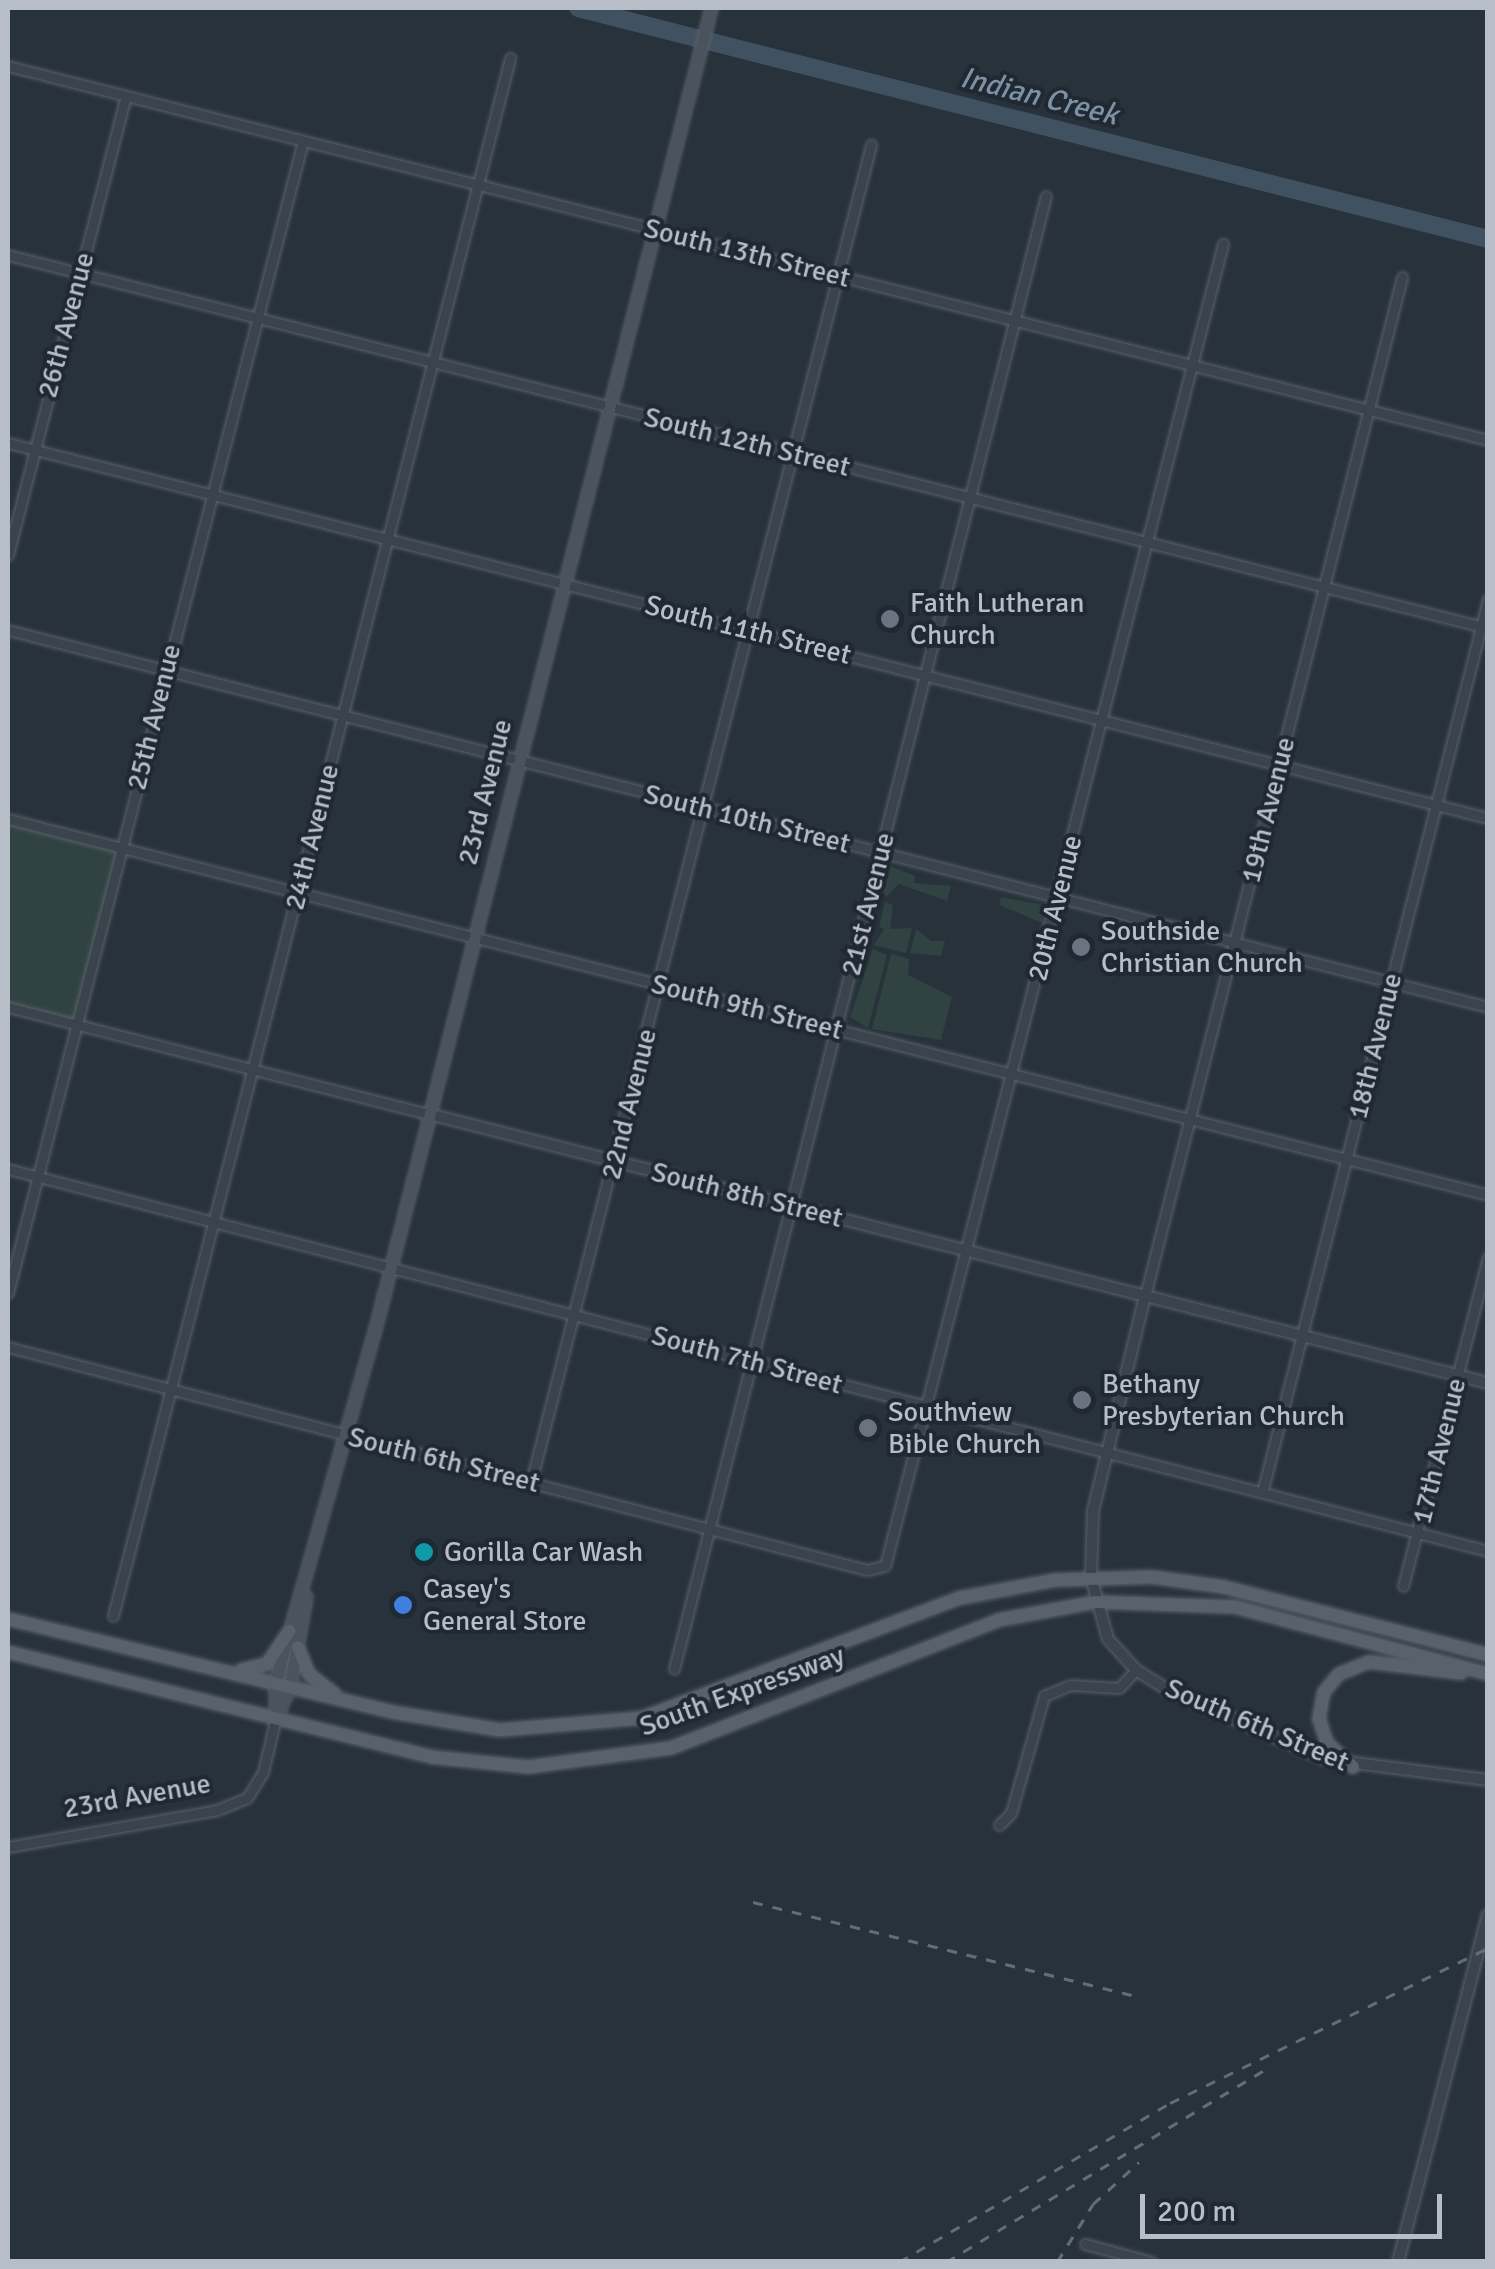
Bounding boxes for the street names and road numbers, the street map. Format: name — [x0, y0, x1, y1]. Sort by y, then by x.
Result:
street label: South 13th Street — [641, 211, 853, 295]
street label: 26th Avenue — [30, 249, 102, 401]
street label: South 12th Street — [641, 400, 853, 484]
street label: South 11th Street — [642, 588, 854, 672]
street label: 25th Avenue — [120, 641, 188, 793]
street label: 23rd Avenue — [451, 716, 519, 868]
street label: 19th Avenue — [1234, 734, 1302, 886]
street label: 24th Avenue — [278, 761, 346, 913]
street label: South 10th Street — [641, 777, 853, 861]
street label: 21st Avenue — [834, 829, 902, 979]
street label: 20th Avenue — [1021, 832, 1089, 984]
street label: South 9th Street — [648, 967, 846, 1047]
street label: 18th Avenue — [1341, 970, 1409, 1122]
street label: 22nd Avenue — [594, 1025, 664, 1183]
street label: South 8th Street — [648, 1155, 846, 1235]
street label: South 7th Street — [648, 1318, 846, 1402]
street label: 17th Avenue — [1405, 1375, 1473, 1527]
street label: South 6th Street — [345, 1420, 543, 1500]
street label: South Expressway — [635, 1638, 849, 1744]
street label: South 6th Street — [1160, 1671, 1354, 1779]
street label: 23rd Avenue — [61, 1767, 213, 1825]

